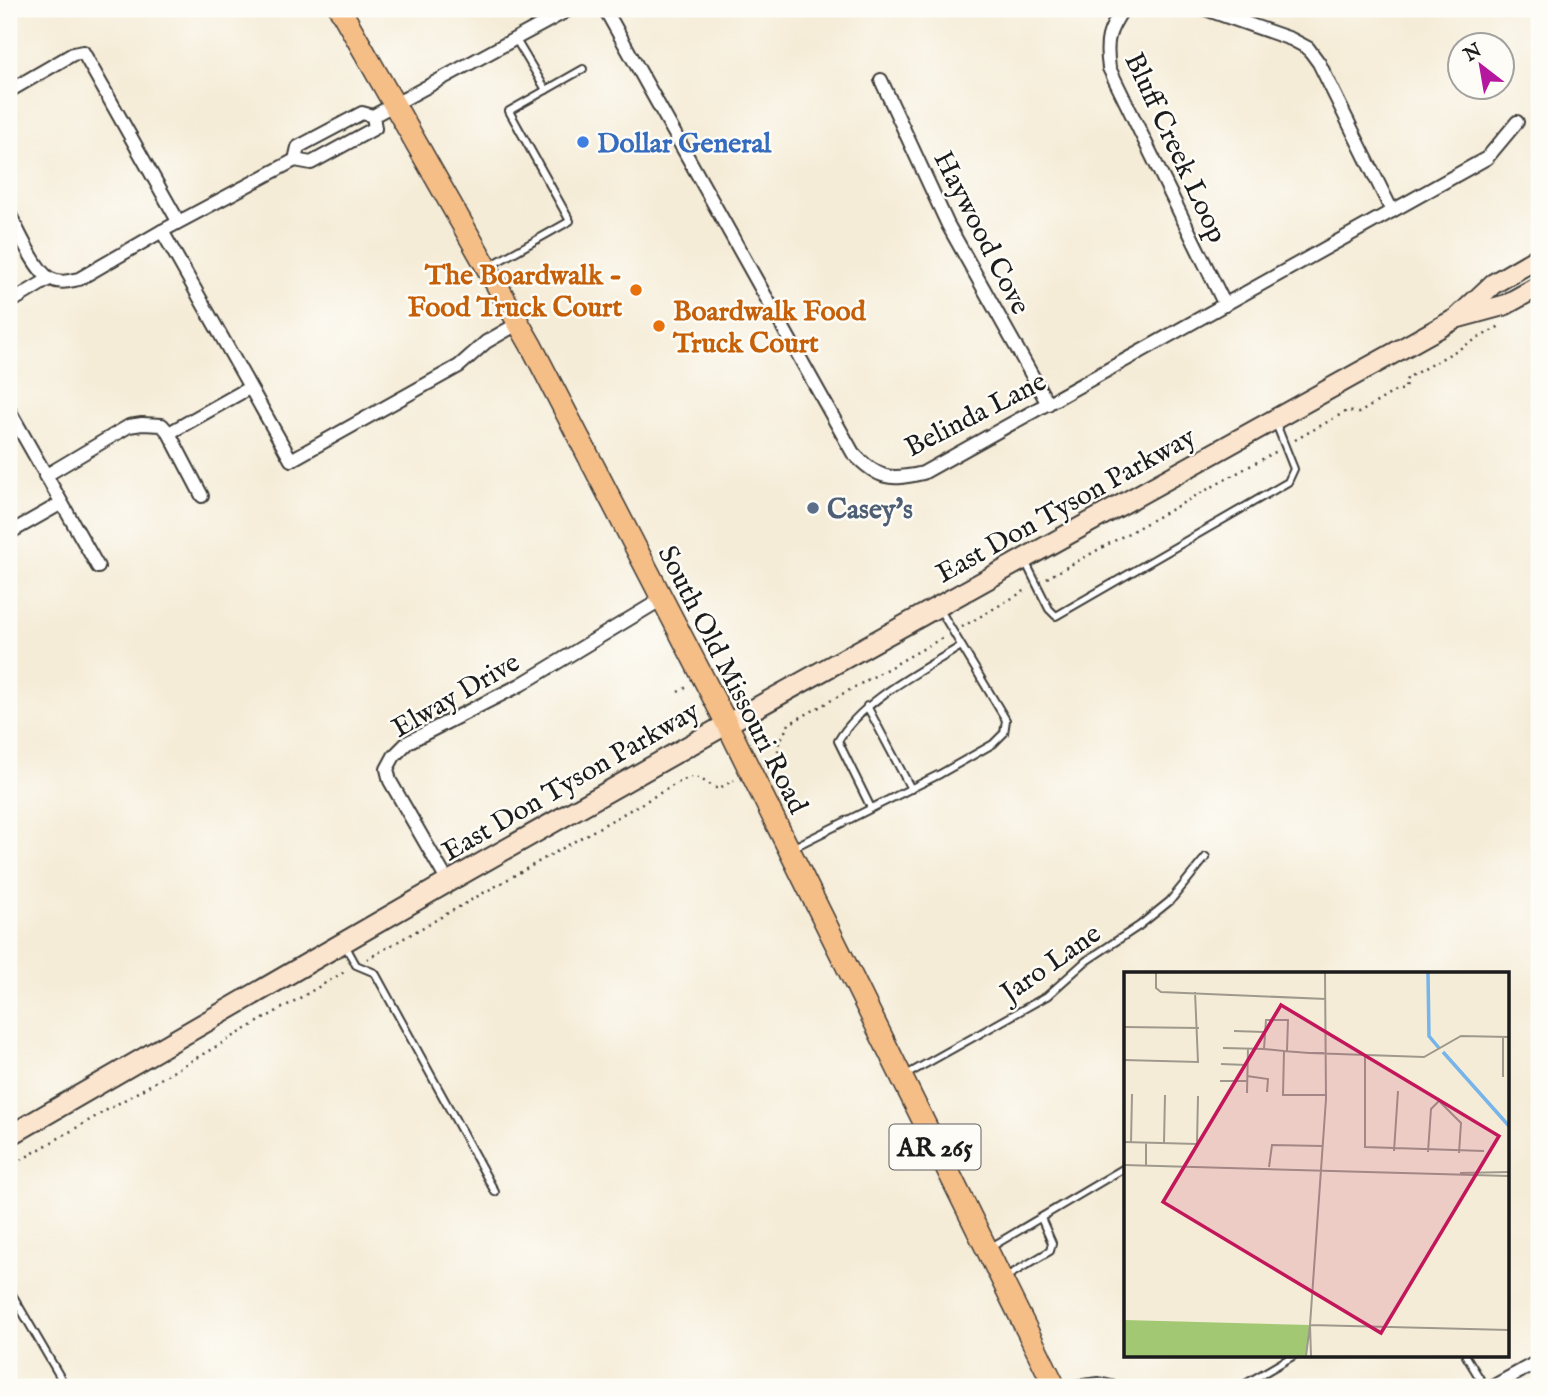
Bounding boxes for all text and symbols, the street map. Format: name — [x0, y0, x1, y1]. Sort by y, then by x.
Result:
north arrow — [1446, 32, 1516, 102]
text: N — [1459, 38, 1487, 68]
street label: Bluff Creek Loop — [1115, 47, 1234, 249]
place label: Dollar General — [597, 127, 773, 162]
marker: Dollar General — [575, 134, 591, 150]
street label: Haywood Cove — [925, 145, 1037, 321]
place label: The Boardwalk - Food Truck Court — [408, 259, 622, 326]
marker: The Boardwalk - Food Truck Court — [628, 282, 644, 298]
place label: Boardwalk Food Truck Court — [672, 295, 867, 362]
marker: Boardwalk Food Truck Court — [651, 318, 667, 334]
street label: Belinda Lane — [899, 365, 1053, 466]
street label: East Don Tyson Parkway — [930, 420, 1202, 592]
place label: Casey's — [827, 493, 913, 528]
marker: Casey's — [805, 500, 821, 516]
street label: South Old Missouri Road — [649, 540, 815, 820]
street label: Elway Drive — [386, 645, 527, 747]
street label: East Don Tyson Parkway — [436, 694, 706, 870]
street label: Jaro Lane — [992, 917, 1108, 1013]
inset map — [1124, 972, 1510, 1358]
road number: AR 265 — [890, 1124, 981, 1170]

